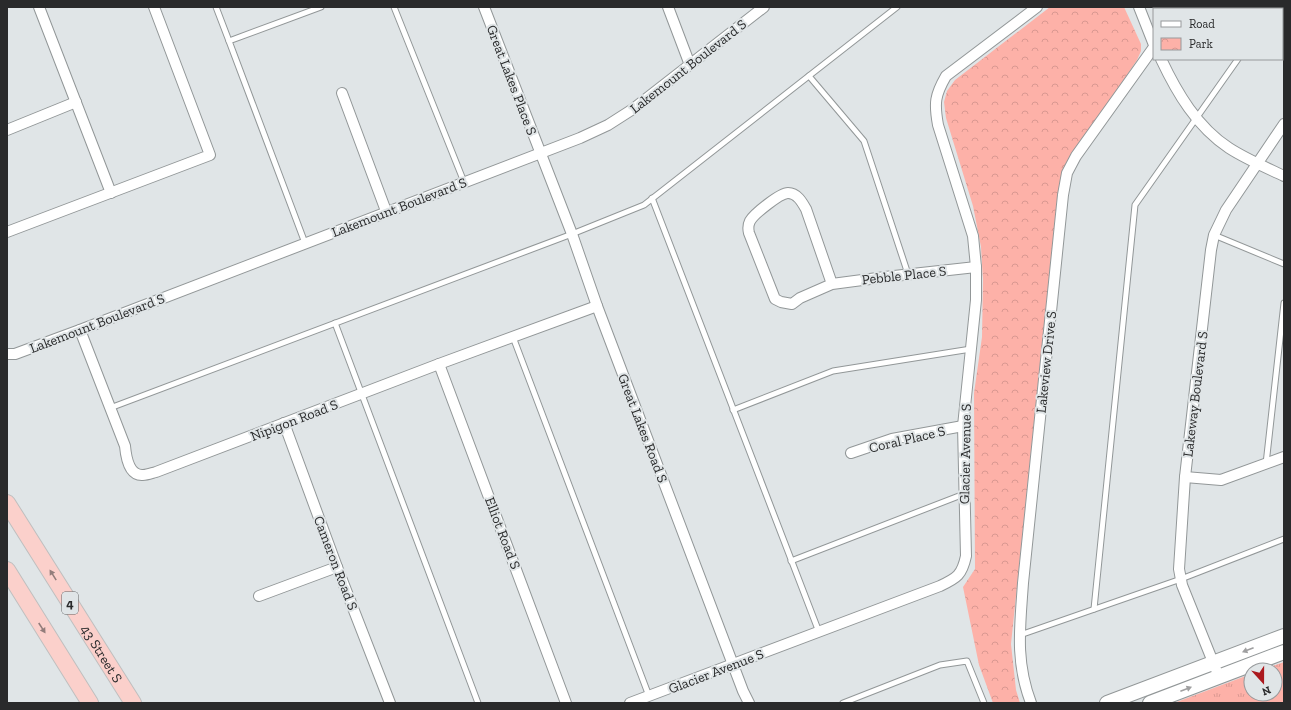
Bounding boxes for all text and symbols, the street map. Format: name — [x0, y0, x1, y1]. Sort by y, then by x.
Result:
legend — [1153, 8, 1283, 60]
street label: Lakemount Boulevard S — [627, 16, 750, 117]
text: Road — [1189, 17, 1215, 31]
street label: Great Lakes Place S — [483, 23, 540, 138]
text: Park — [1189, 37, 1214, 51]
street label: Lakemount Boulevard S — [329, 174, 469, 241]
street label: Pebble Place S — [861, 263, 947, 288]
street label: Lakemount Boulevard S — [27, 290, 167, 357]
street label: Lakeview Drive S — [1033, 310, 1060, 414]
street label: Lakeway Boulevard S — [1179, 330, 1212, 458]
street label: Great Lakes Road S — [614, 371, 671, 485]
street label: Nipigon Road S — [248, 396, 340, 445]
street label: Glacier Avenue S — [956, 404, 975, 504]
street label: Coral Place S — [867, 422, 947, 457]
street label: Elliot Road S — [481, 495, 524, 572]
street label: Cameron Road S — [310, 514, 361, 613]
one-way arrow — [49, 570, 57, 580]
road number: 4 — [62, 592, 78, 614]
street label: 43 Street S — [77, 622, 126, 686]
one-way arrow — [38, 623, 46, 633]
street label: Glacier Avenue S — [666, 646, 766, 697]
one-way arrow — [1241, 648, 1253, 654]
north arrow — [1243, 662, 1283, 702]
text: N — [1260, 683, 1273, 699]
one-way arrow — [1181, 686, 1193, 692]

